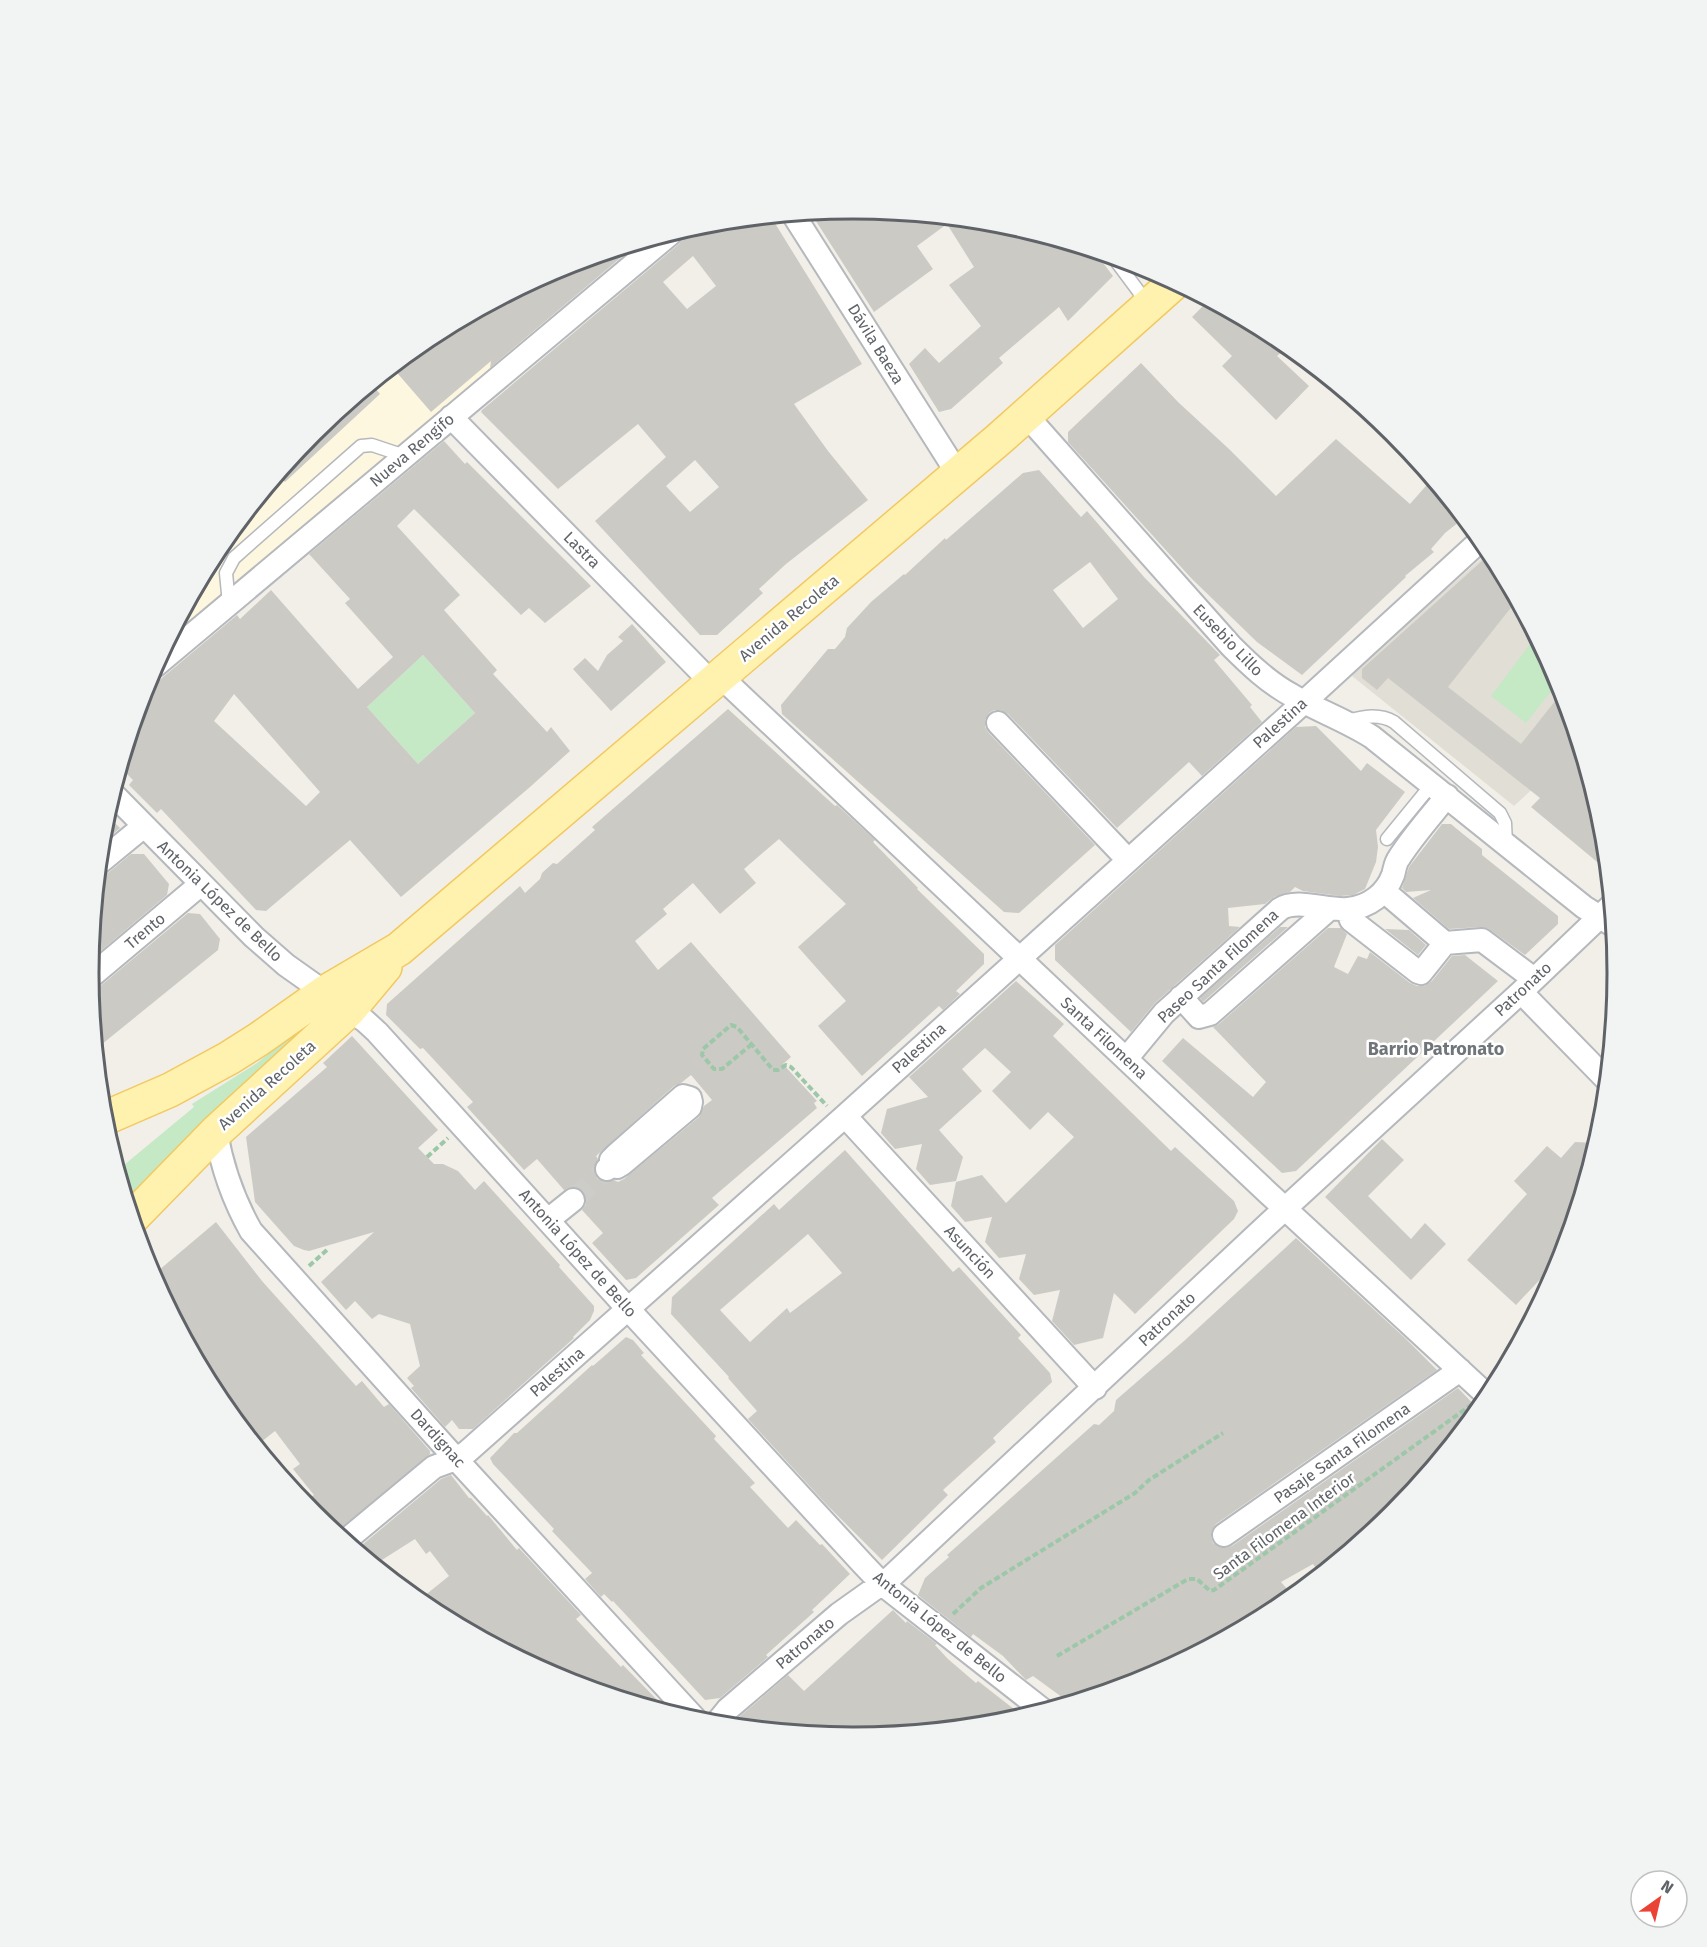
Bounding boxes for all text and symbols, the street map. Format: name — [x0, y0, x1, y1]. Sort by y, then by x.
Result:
street label: Dávila Baeza — [844, 300, 908, 388]
street label: Nueva Rengifo — [366, 409, 458, 491]
street label: Lastra — [560, 528, 604, 572]
street label: Avenida Recoleta — [735, 571, 843, 665]
street label: Eusebio Lillo — [1189, 600, 1267, 680]
street label: Palestina — [1249, 694, 1311, 752]
street label: Antonia López de Bello — [154, 836, 286, 966]
street label: Paseo Santa Filomena — [1154, 905, 1282, 1027]
street label: Trento — [121, 909, 169, 953]
street label: Patronato — [1491, 958, 1555, 1020]
street label: Santa Filomena — [1057, 993, 1151, 1083]
street label: Palestina — [888, 1019, 950, 1077]
street label: Avenida Recoleta — [214, 1036, 320, 1134]
district label: Barrio Patronato — [1368, 1038, 1504, 1060]
street label: Antonia López de Bello — [515, 1185, 641, 1321]
street label: Asunción — [940, 1221, 1000, 1283]
street label: Patronato — [1135, 1288, 1199, 1350]
street label: Palestina — [526, 1343, 588, 1401]
street label: Pasaje Santa Filomena — [1270, 1399, 1414, 1507]
street label: Dardignac — [407, 1405, 470, 1472]
street label: Santa Filomena Interior — [1209, 1468, 1359, 1584]
street label: Antonia López de Bello — [869, 1567, 1011, 1687]
street label: Patronato — [772, 1613, 838, 1673]
north arrow — [1629, 1869, 1689, 1929]
text: N — [1657, 1876, 1677, 1898]

